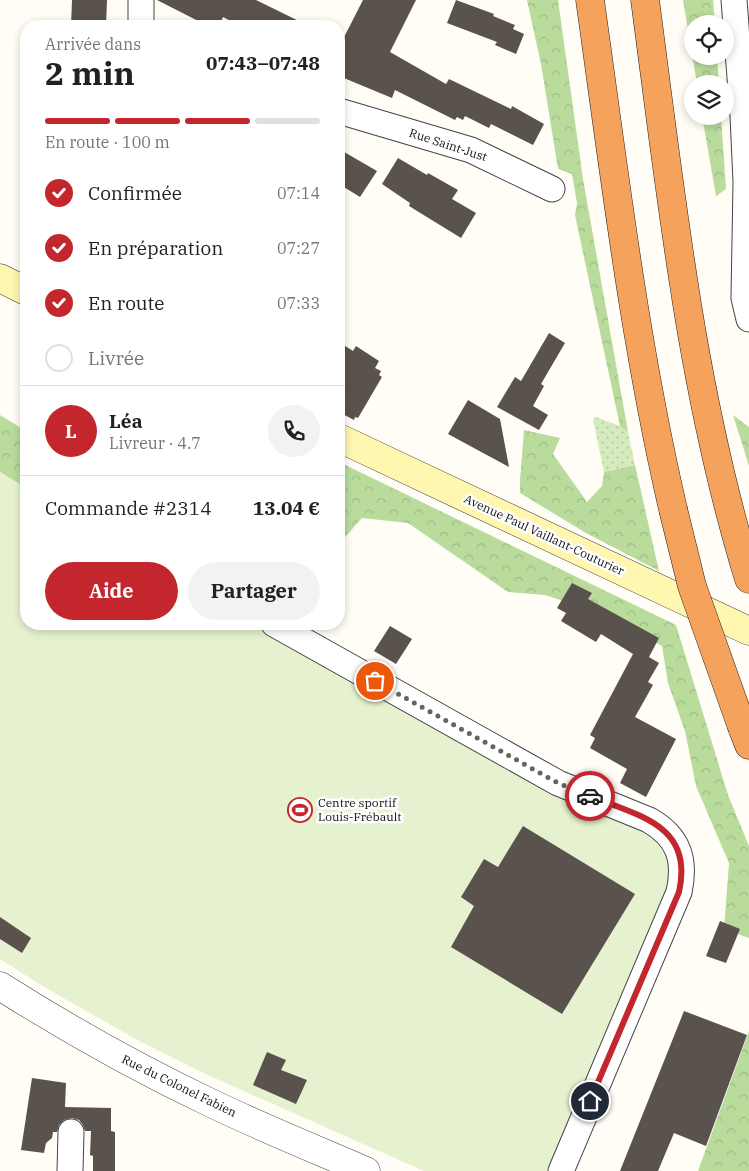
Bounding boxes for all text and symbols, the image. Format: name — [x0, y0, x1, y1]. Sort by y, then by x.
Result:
map controls — [684, 15, 734, 125]
button: locate — [684, 15, 734, 65]
text: Arrivée dans — [45, 34, 141, 54]
text: 07:43–07:48 — [206, 51, 320, 75]
text: 2 min — [45, 52, 135, 94]
button: layers — [684, 75, 734, 125]
street label: Rue Saint-Just — [407, 125, 489, 164]
text: En route · 100 m — [45, 132, 170, 152]
icon: check — [45, 179, 73, 207]
text: Confirmée — [88, 181, 182, 205]
text: 07:14 — [277, 183, 320, 203]
icon: check — [45, 234, 73, 262]
text: En préparation — [88, 236, 223, 260]
text: 07:27 — [277, 238, 320, 258]
icon: check — [45, 289, 73, 317]
text: En route — [88, 291, 165, 315]
text: 07:33 — [277, 293, 320, 313]
text: Livrée — [88, 346, 144, 370]
button: phone — [268, 405, 320, 457]
text: Léa — [109, 409, 143, 433]
text: L — [65, 419, 77, 443]
text: Livreur · 4.7 — [109, 433, 201, 453]
street label: Avenue Paul Vaillant-Couturier — [462, 491, 627, 579]
text: Commande #2314 — [45, 496, 212, 520]
text: 13.04 € — [253, 496, 320, 520]
button: Aide — [45, 562, 178, 620]
button: Partager — [188, 562, 320, 620]
pin — [354, 660, 396, 702]
icon: bag — [361, 667, 389, 695]
courier — [565, 771, 615, 821]
icon: car — [576, 782, 604, 810]
place label: Centre sportif Louis-Frébault — [318, 795, 402, 824]
sports icon: Centre sportif Louis-Frébault — [287, 797, 313, 823]
street label: Rue du Colonel Fabien — [119, 1051, 239, 1120]
pin — [569, 1080, 611, 1122]
icon: home — [576, 1087, 604, 1115]

